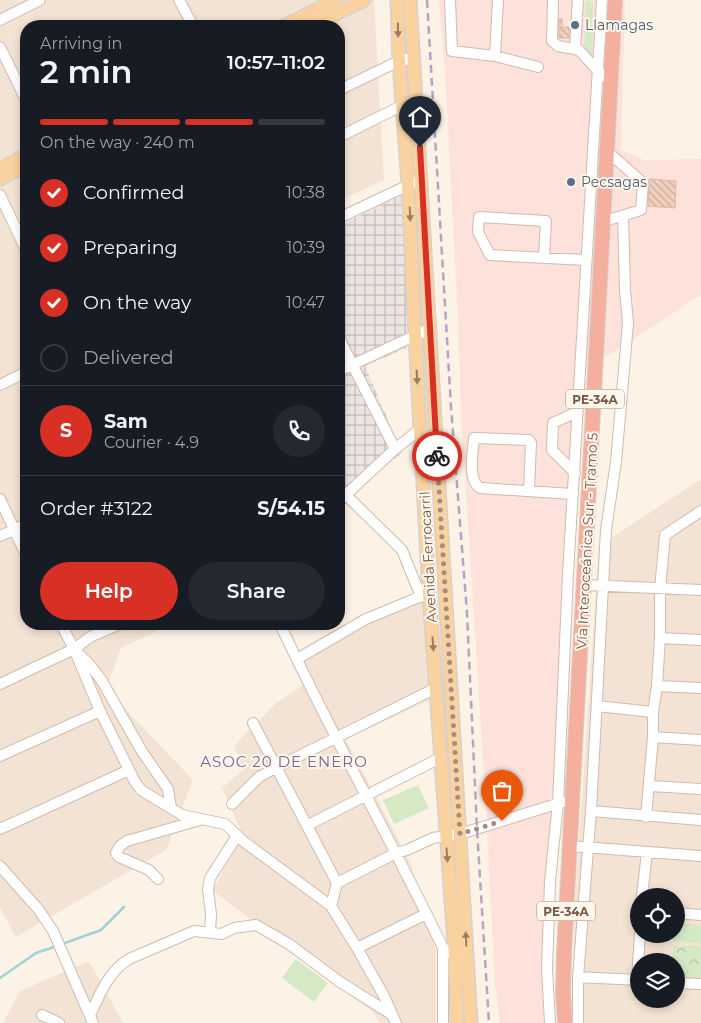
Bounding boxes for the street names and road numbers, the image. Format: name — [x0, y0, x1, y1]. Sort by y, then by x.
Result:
road number: PE-34A — [566, 389, 624, 408]
street label: Vía Interoceánica Sur - Tramo 5 — [572, 432, 602, 650]
street label: Avenida Ferrocarril — [416, 491, 440, 623]
road number: PE-34A — [537, 901, 595, 920]

